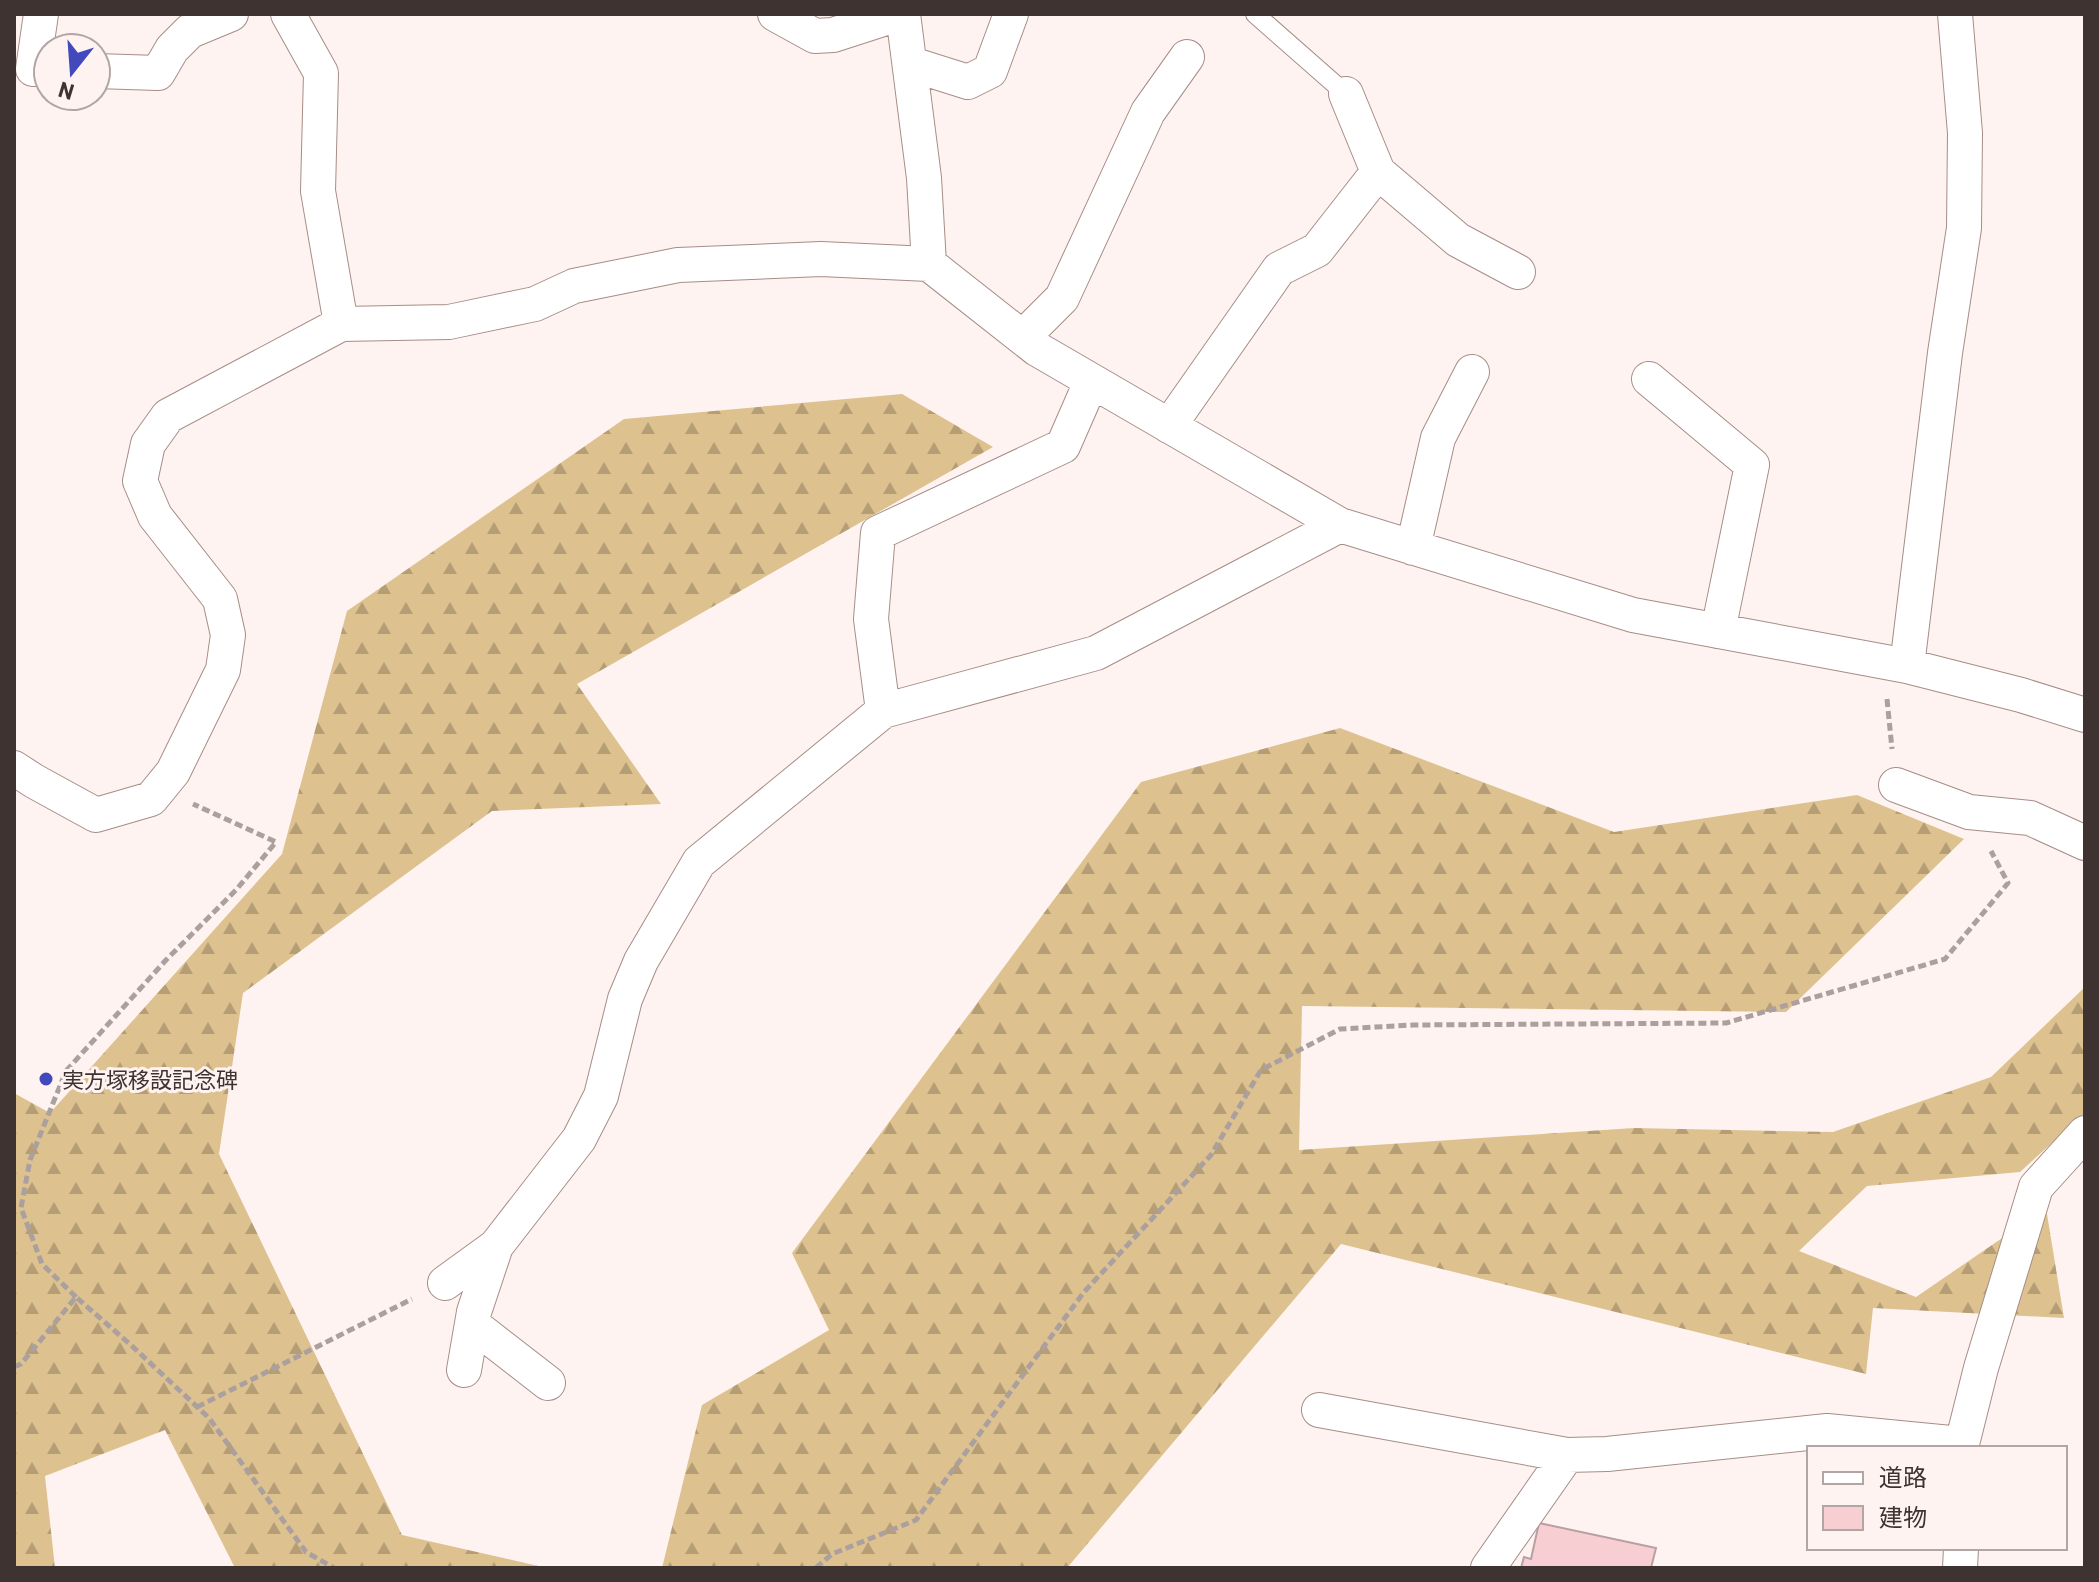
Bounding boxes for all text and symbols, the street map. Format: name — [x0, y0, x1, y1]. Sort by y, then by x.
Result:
north arrow — [32, 32, 112, 112]
text: N — [55, 78, 77, 107]
place label: 実方塚移設記念碑 — [62, 1066, 238, 1092]
marker: 実方塚移設記念碑 — [37, 1070, 55, 1088]
legend — [1807, 1446, 2067, 1550]
text: 道路 — [1879, 1462, 1927, 1491]
text: 建物 — [1879, 1502, 1927, 1531]

